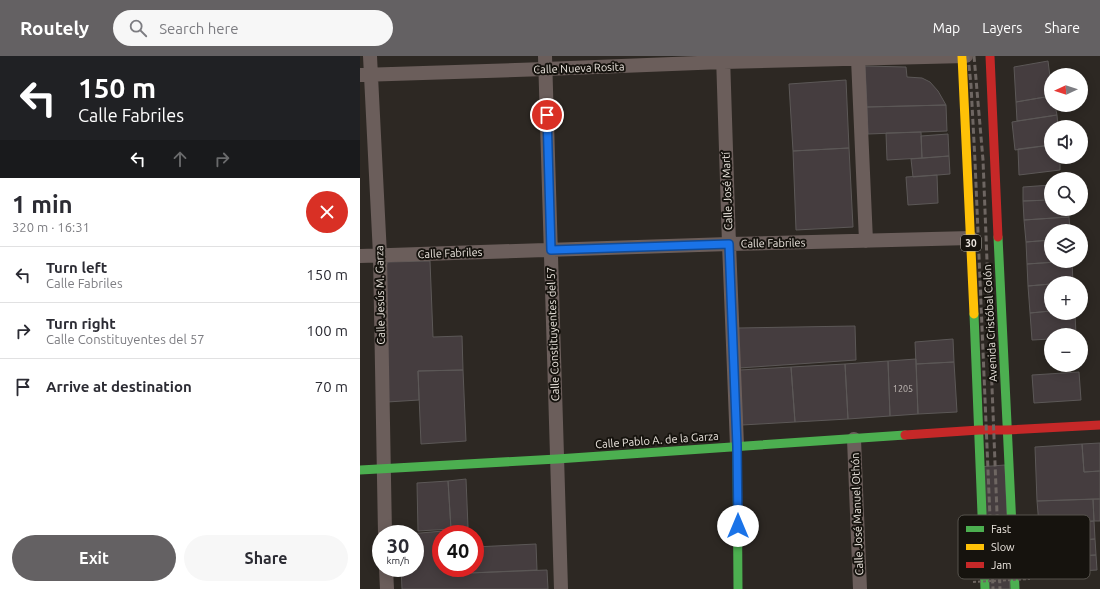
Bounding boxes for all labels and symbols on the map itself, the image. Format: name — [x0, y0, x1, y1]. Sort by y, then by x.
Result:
street label: Calle Nueva Rosita — [533, 60, 625, 76]
north arrow — [1044, 68, 1088, 112]
pin — [530, 98, 564, 132]
street label: Calle José Martí — [720, 151, 734, 230]
road number: 30 — [961, 235, 981, 251]
street label: Calle Fabriles — [741, 236, 806, 250]
street label: Calle Jesús M. Garza — [373, 245, 387, 345]
street label: Calle Fabriles — [417, 246, 483, 260]
street label: Avenida Cristóbal Colón — [981, 264, 999, 382]
street label: Calle Constituyentes del 57 — [545, 267, 561, 401]
house number: 1205 — [893, 384, 913, 394]
street label: Calle Pablo A. de la Garza — [595, 430, 719, 450]
street label: Calle José Manuel Othón — [849, 452, 865, 576]
position arrow — [717, 505, 759, 547]
legend — [958, 515, 1090, 579]
text: Fast — [991, 523, 1012, 535]
speed limit sign: 40 — [432, 525, 484, 577]
text: Slow — [991, 541, 1015, 553]
text: Jam — [991, 559, 1012, 571]

